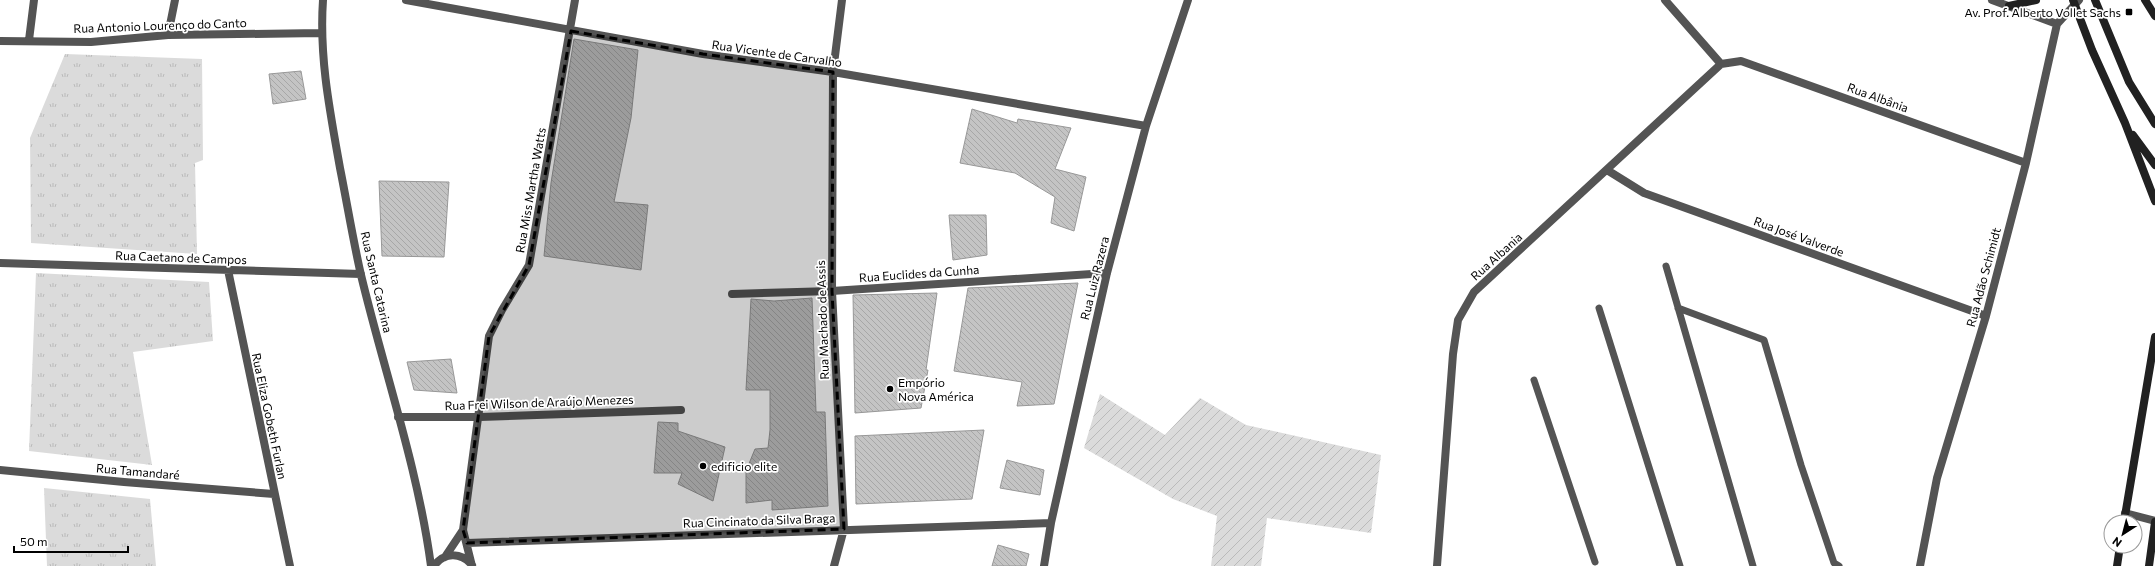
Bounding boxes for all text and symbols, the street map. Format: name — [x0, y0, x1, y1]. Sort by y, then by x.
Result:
place label: Av. Prof. Alberto Vollet Sachs — [1964, 5, 2121, 19]
marker: Av. Prof. Alberto Vollet Sachs — [2124, 7, 2134, 17]
street label: Rua Antonio Lourenço do Canto — [73, 15, 247, 35]
street label: Rua Vicente de Carvalho — [711, 37, 843, 69]
street label: Rua Albânia — [1845, 79, 1911, 115]
street label: Rua Miss Martha Watts — [512, 126, 548, 254]
street label: Rua José Valverde — [1752, 213, 1846, 260]
street label: Rua Adão Schimidt — [1963, 226, 2003, 328]
street label: Rua Albania — [1467, 229, 1525, 283]
street label: Rua Santa Catarina — [359, 230, 395, 334]
street label: Rua Luiz Razera — [1077, 235, 1111, 321]
street label: Rua Caetano de Campos — [115, 248, 247, 266]
street label: Rua Machado de Assis — [813, 260, 831, 380]
street label: Rua Euclides da Cunha — [858, 262, 980, 284]
street label: Rua Eliza Gobeth Furlan — [250, 352, 290, 480]
place label: Empório Nova América — [898, 375, 974, 403]
marker: Empório Nova América — [885, 384, 895, 394]
street label: Rua Frei Wilson de Araújo Menezes — [444, 392, 634, 412]
place label: edificio elite — [711, 459, 777, 473]
street label: Rua Tamandaré — [96, 460, 180, 482]
marker: edificio elite — [698, 461, 708, 471]
street label: Rua Cincinato da Silva Braga — [683, 510, 835, 530]
north arrow — [2103, 514, 2143, 554]
scale bar — [14, 528, 128, 554]
text: 50 m — [20, 534, 48, 548]
text: N — [2110, 535, 2124, 550]

